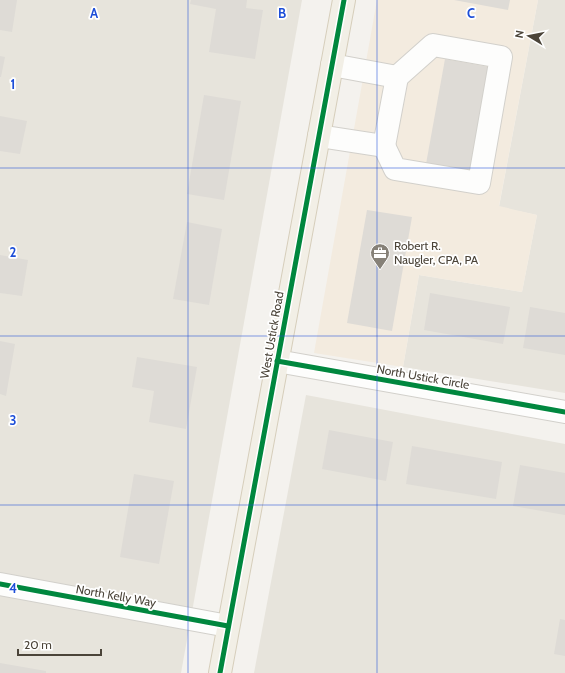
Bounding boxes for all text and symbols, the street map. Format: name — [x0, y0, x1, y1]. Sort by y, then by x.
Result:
text: A — [90, 5, 99, 21]
text: B — [278, 5, 286, 21]
text: C — [467, 5, 475, 21]
north arrow — [509, 16, 549, 56]
text: N — [512, 29, 527, 39]
text: 1 — [11, 76, 15, 92]
place label: Robert R. Naugler, CPA, PA — [394, 238, 479, 267]
office icon: Robert R. Naugler, CPA, PA — [369, 242, 391, 270]
text: 2 — [10, 244, 17, 260]
street label: West Ustick Road — [256, 290, 287, 380]
street label: North Ustick Circle — [376, 361, 471, 392]
text: 3 — [9, 412, 17, 428]
text: 4 — [9, 580, 17, 596]
street label: North Kelly Way — [75, 581, 157, 610]
scale bar — [18, 631, 101, 657]
text: 20 m — [24, 637, 52, 652]

